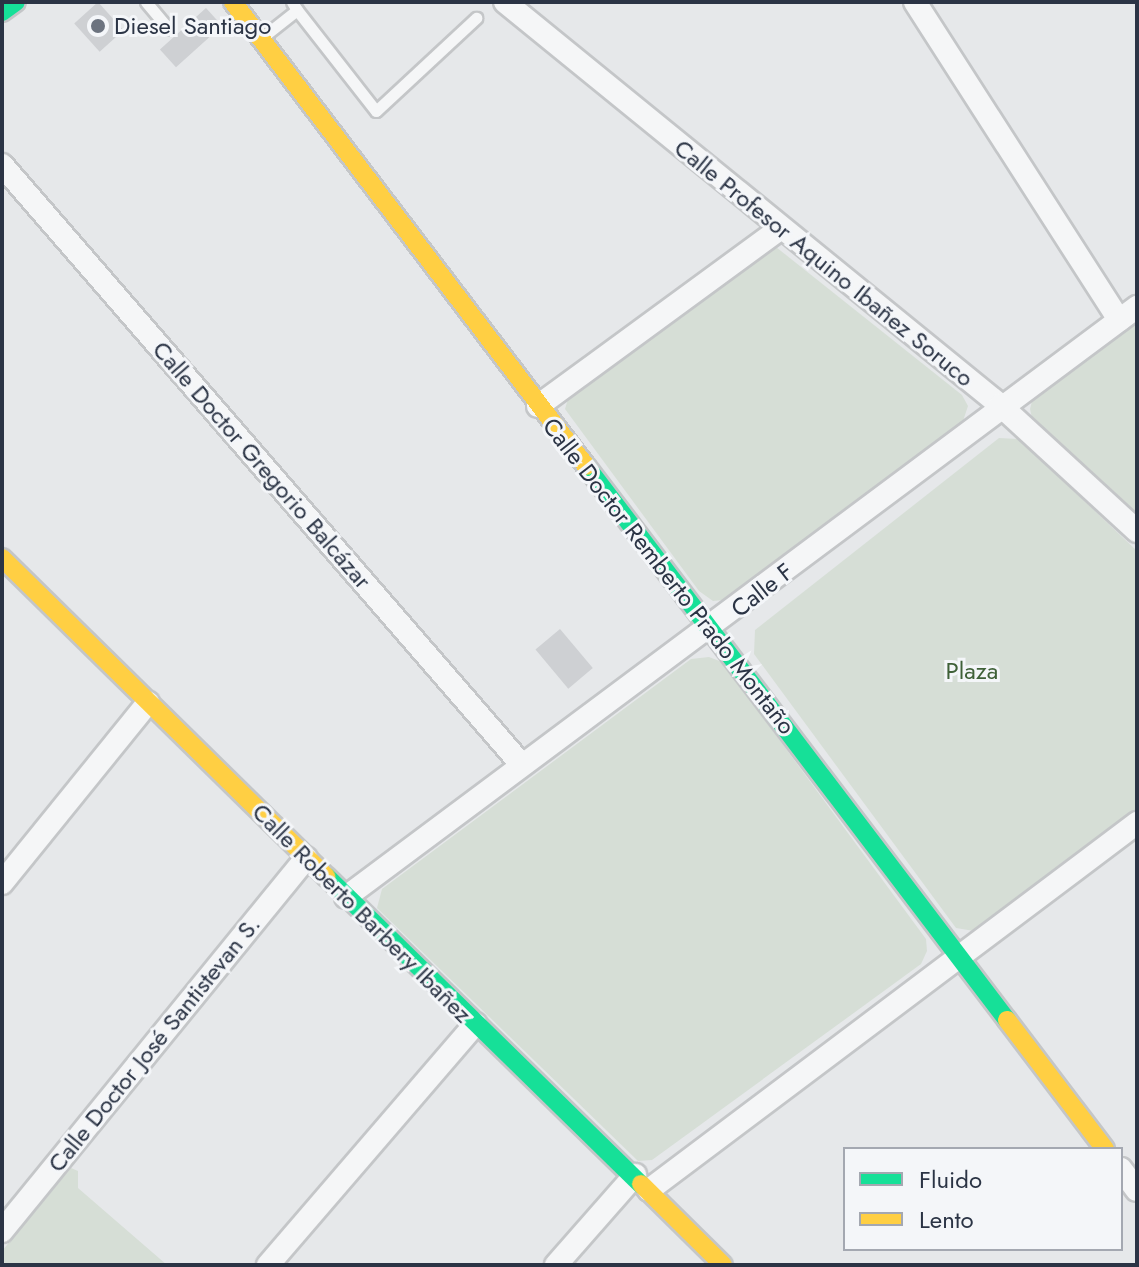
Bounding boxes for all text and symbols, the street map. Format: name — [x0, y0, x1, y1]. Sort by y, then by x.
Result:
place label: Diesel Santiago — [114, 12, 271, 40]
marker: Diesel Santiago — [89, 17, 107, 35]
street label: Calle Profesor Aquino Ibañez Soruco — [669, 133, 979, 393]
street label: Calle Doctor Gregorio Balcázar — [147, 335, 377, 595]
street label: Calle Doctor Remberto Prado Montaño — [537, 412, 801, 740]
street label: Calle F — [725, 557, 799, 623]
park label: Plaza — [946, 657, 998, 685]
street label: Calle Roberto Barbery Ibañez — [246, 797, 478, 1029]
street label: Calle Doctor José Santistevan S. — [42, 910, 266, 1178]
legend — [843, 1147, 1123, 1251]
text: Fluido — [919, 1162, 982, 1197]
text: Lento — [919, 1202, 974, 1237]

